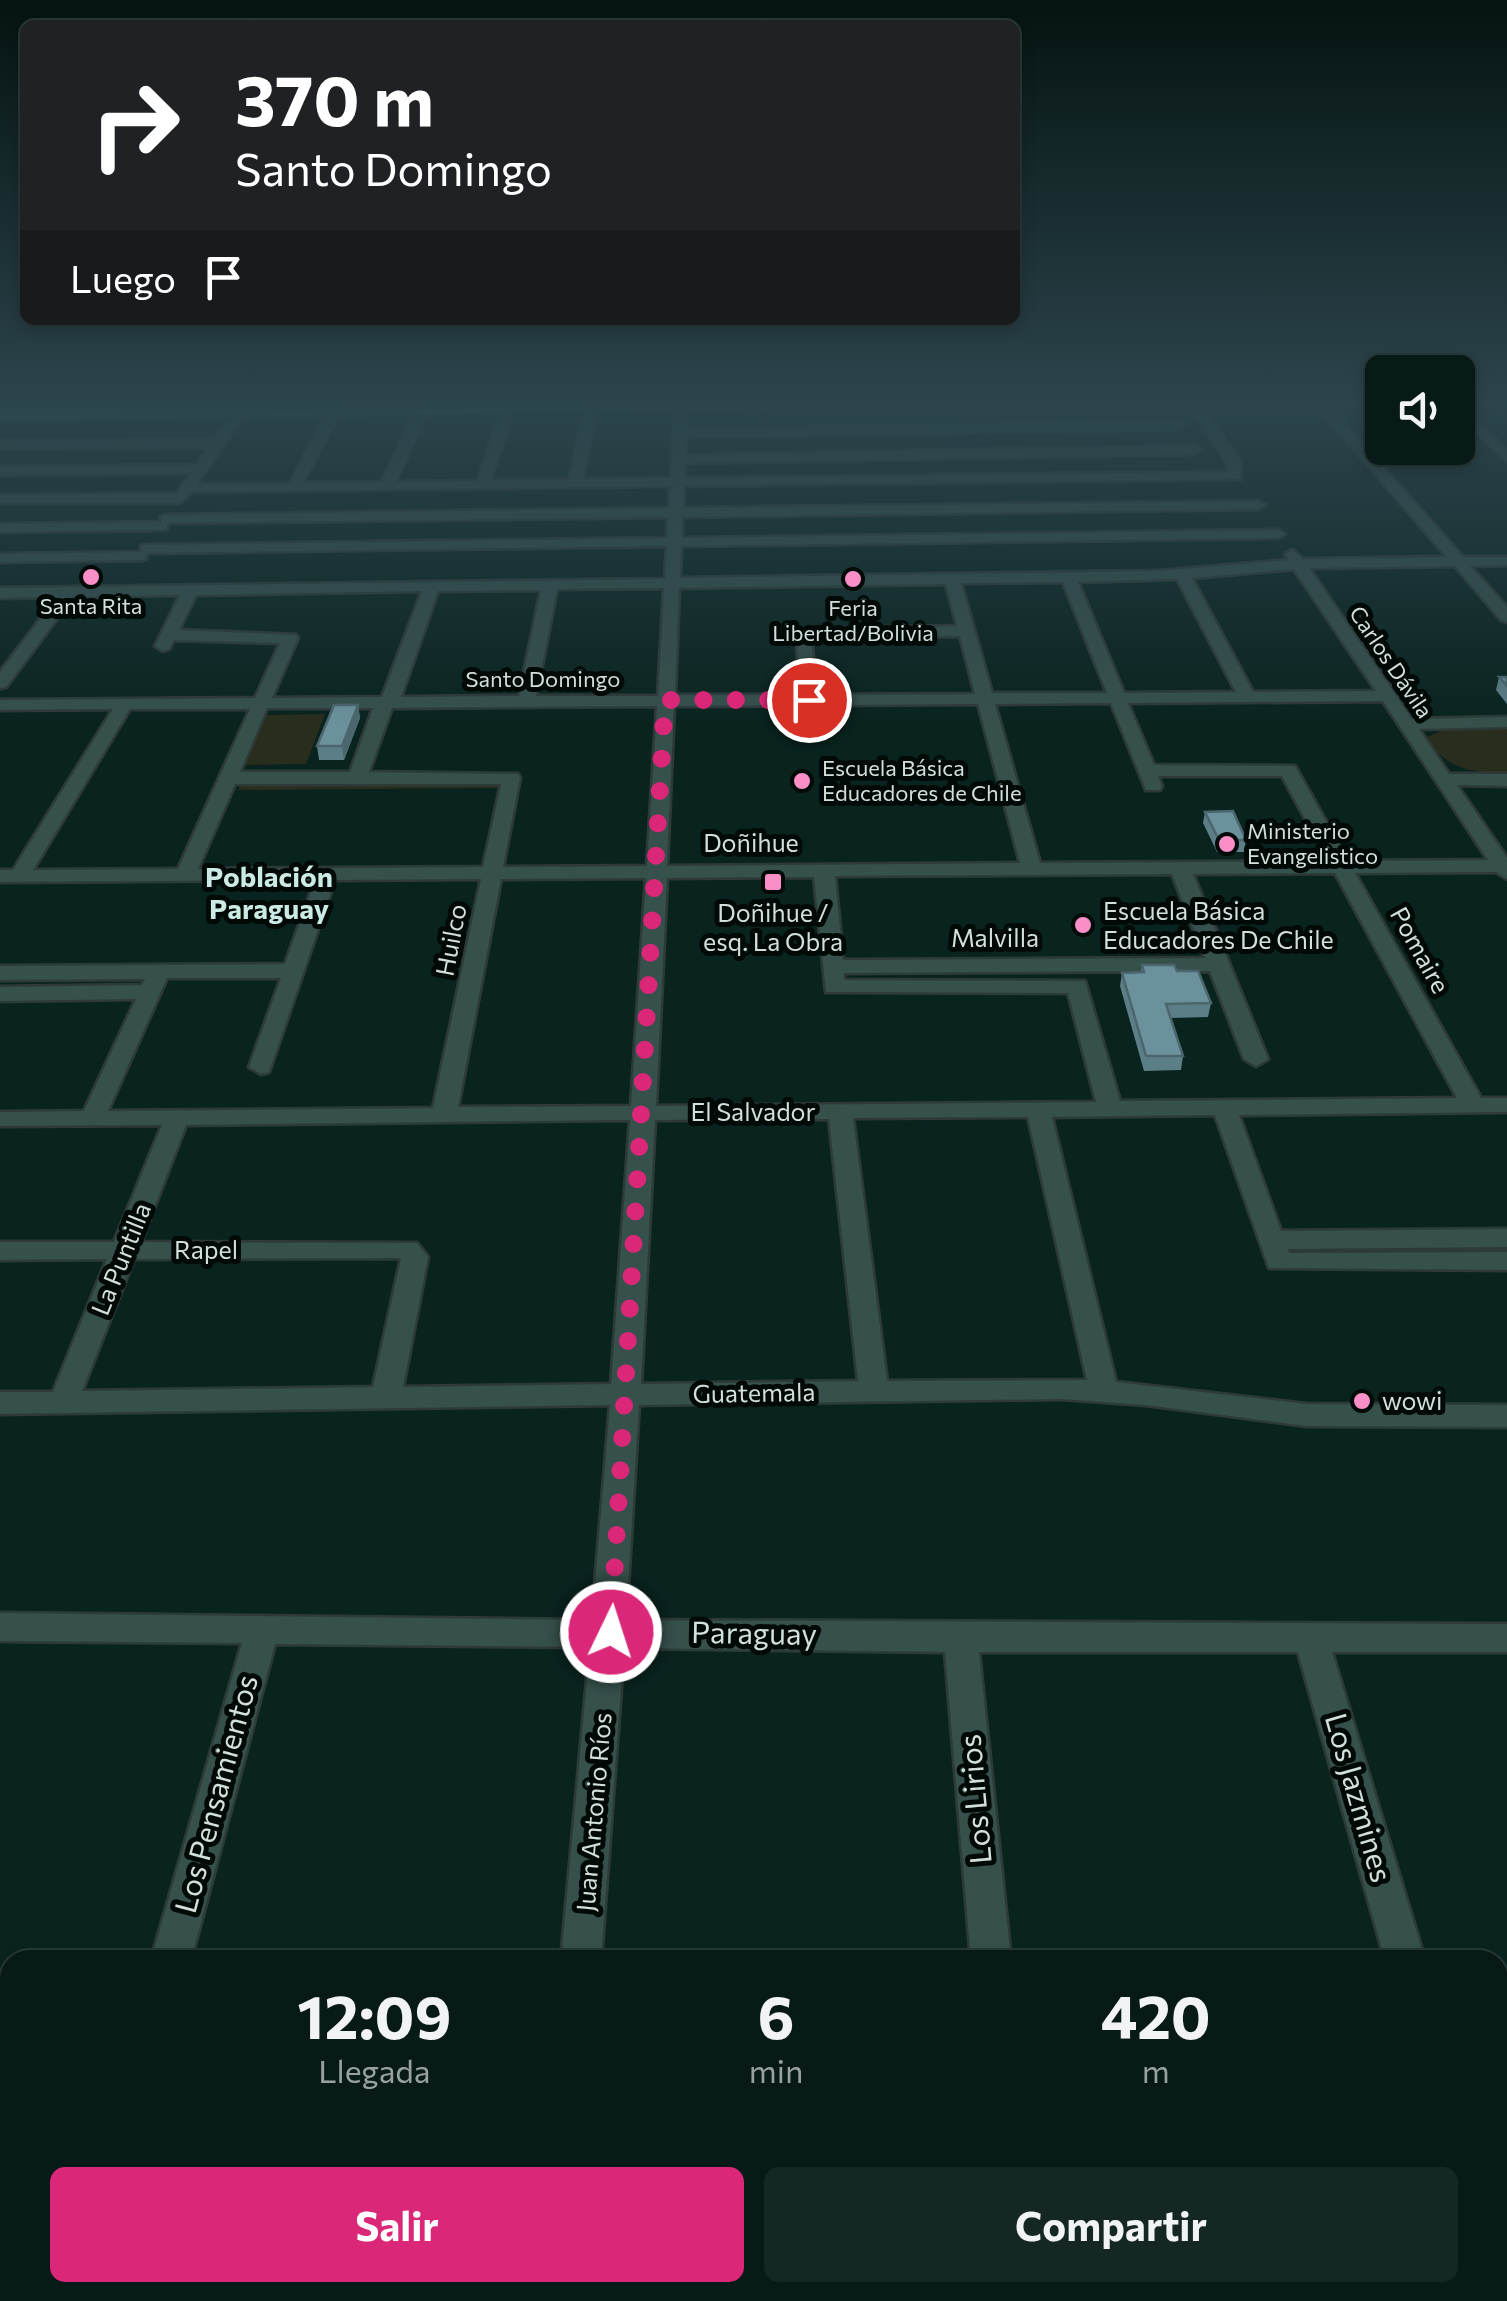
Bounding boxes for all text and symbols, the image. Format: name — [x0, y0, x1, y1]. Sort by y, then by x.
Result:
text: 370 m — [235, 55, 434, 140]
icon: right — [70, 60, 200, 190]
text: Santo Domingo — [235, 140, 552, 195]
icon: arrive — [196, 250, 251, 305]
text: Luego — [70, 254, 176, 301]
map controls — [1365, 355, 1475, 465]
button: sound — [1365, 355, 1475, 465]
marker: Santa Rita — [80, 566, 102, 588]
marker: Feria Libertad/Bolivia — [842, 568, 864, 590]
place label: Santa Rita — [40, 592, 142, 619]
place label: Feria Libertad/Bolivia — [772, 594, 934, 646]
street label: Carlos Dávila — [1344, 600, 1439, 723]
pin — [767, 658, 852, 743]
street label: Santo Domingo — [466, 665, 620, 692]
icon: arrive — [782, 673, 837, 728]
place label: Escuela Básica Educadores de Chile — [822, 754, 1022, 806]
marker: Escuela Básica Educadores de Chile — [791, 770, 813, 792]
place label: Ministerio Evangelistico — [1247, 817, 1378, 869]
street label: Doñihue — [703, 827, 799, 857]
marker: Ministerio Evangelistico — [1216, 833, 1238, 855]
district label: Población Paraguay — [205, 859, 333, 925]
marker: Doñihue / esq. La Obra — [762, 871, 784, 893]
place label: Escuela Básica Educadores De Chile — [1103, 895, 1334, 954]
place label: Doñihue / esq. La Obra — [703, 897, 843, 956]
street label: Huilco — [428, 901, 472, 978]
street label: Pomaire — [1385, 901, 1457, 998]
marker: Escuela Básica Educadores De Chile — [1072, 914, 1094, 936]
street label: Malvilla — [951, 922, 1039, 952]
street label: El Salvador — [690, 1096, 816, 1126]
street label: La Puntilla — [84, 1198, 156, 1319]
street label: Rapel — [174, 1234, 238, 1264]
street label: Guatemala — [692, 1376, 816, 1408]
place label: wowi — [1382, 1385, 1443, 1415]
marker: wowi — [1351, 1390, 1373, 1412]
position arrow — [559, 1580, 663, 1684]
street label: Paraguay — [691, 1612, 817, 1651]
street label: Los Pensamientos — [165, 1670, 264, 1917]
street label: Los Jazmines — [1319, 1709, 1402, 1886]
street label: Juan Antonio Ríos — [569, 1711, 617, 1913]
street label: Los Lirios — [949, 1733, 998, 1866]
text: 12:09 — [297, 1978, 451, 2051]
text: 6 — [758, 1978, 795, 2051]
text: 420 — [1101, 1978, 1211, 2051]
text: Llegada — [318, 2050, 431, 2090]
text: min — [749, 2050, 803, 2090]
text: m — [1142, 2050, 1170, 2090]
button: Salir — [50, 2167, 744, 2282]
button: Compartir — [764, 2167, 1458, 2282]

